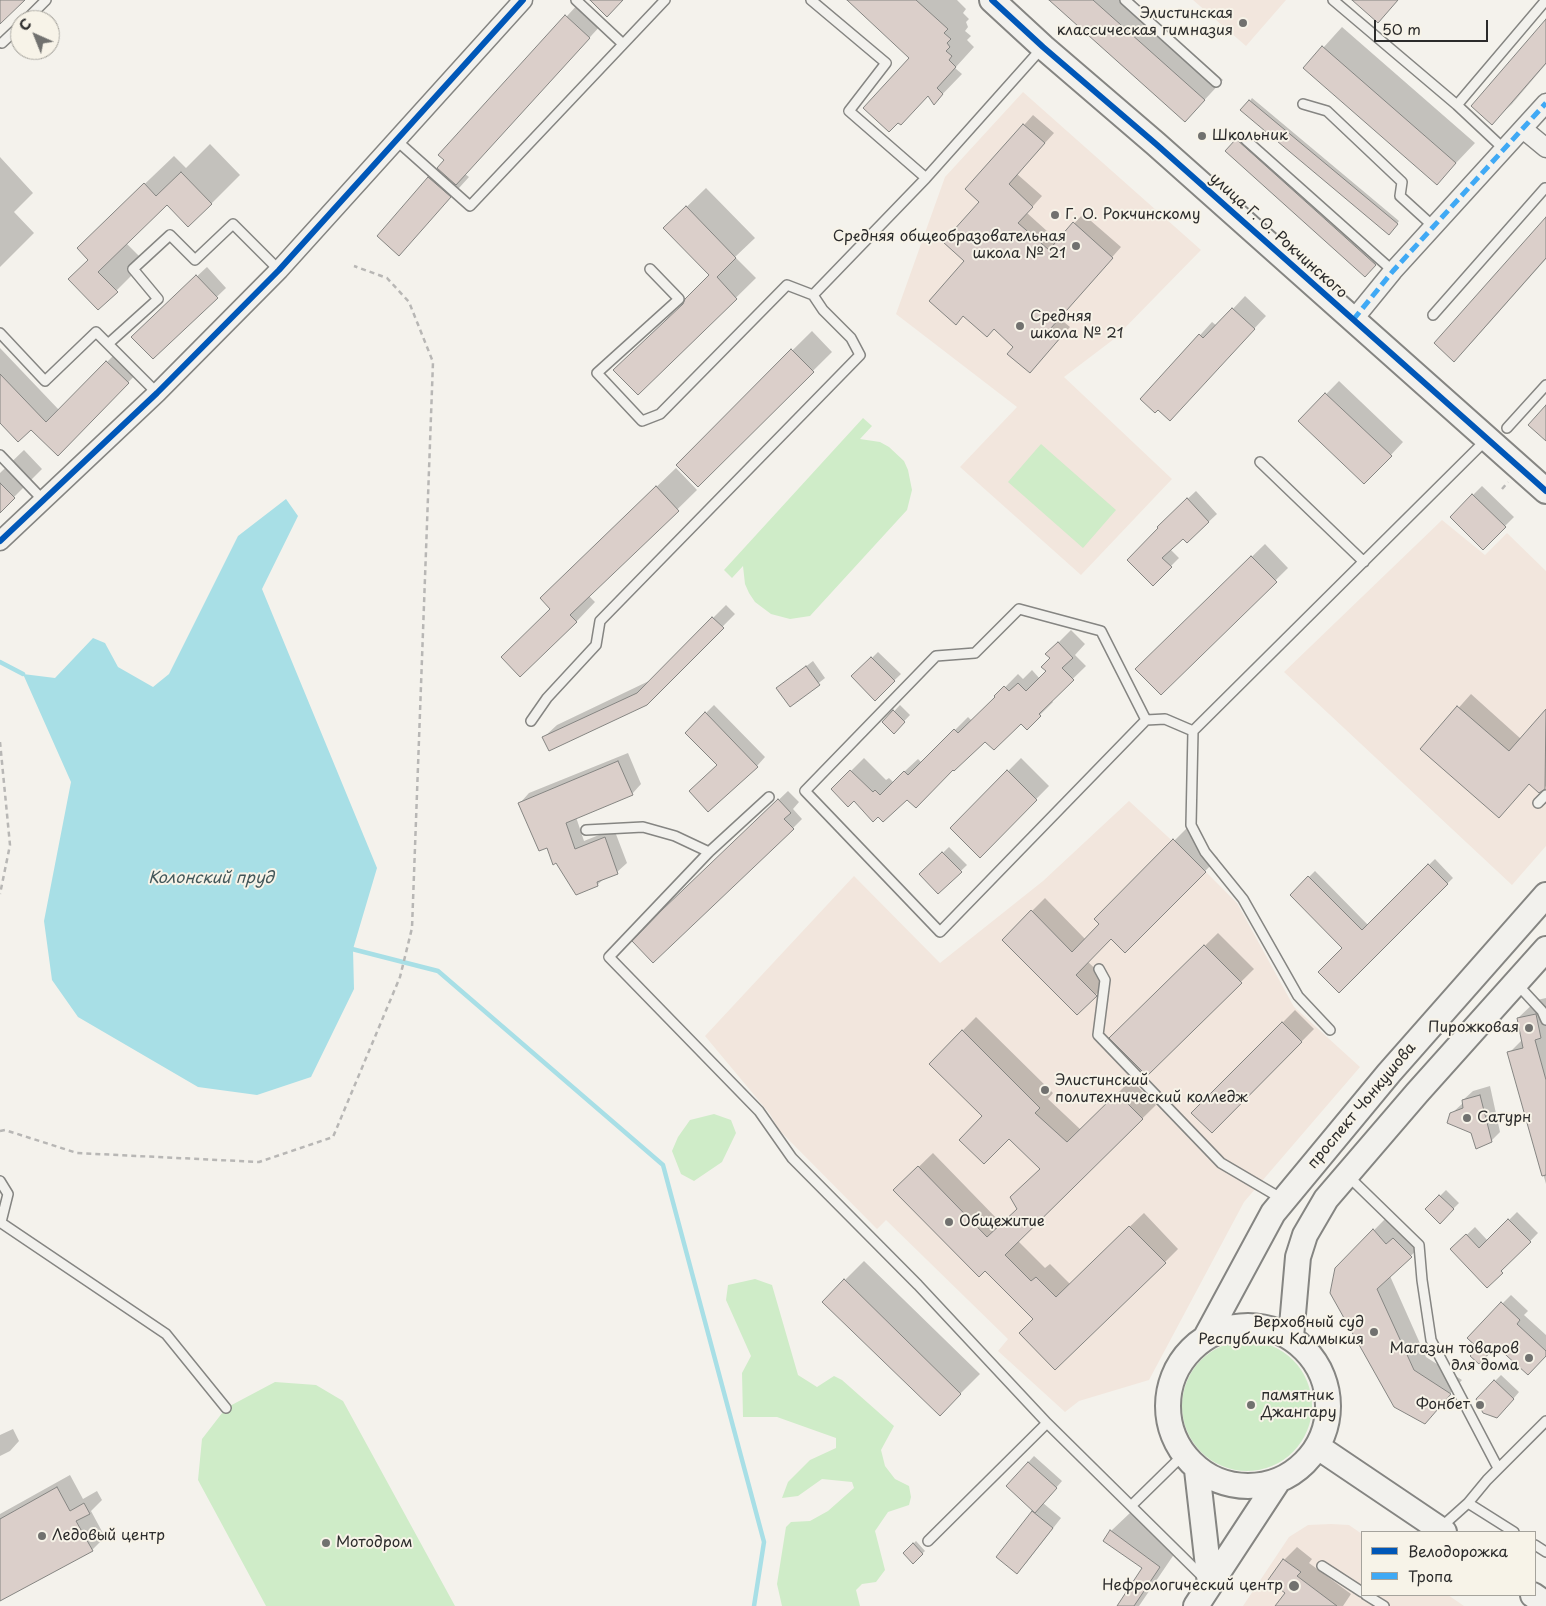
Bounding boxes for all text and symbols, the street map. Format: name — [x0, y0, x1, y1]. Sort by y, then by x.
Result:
place label: Элистинская классическая гимназия — [1057, 5, 1233, 40]
north arrow — [10, 10, 60, 60]
scale bar — [1376, 10, 1490, 42]
text: С — [14, 13, 36, 36]
marker: Элистинская классическая гимназия — [1237, 17, 1249, 29]
text: 50 m — [1382, 17, 1421, 40]
place label: Школьник — [1212, 127, 1288, 145]
marker: Школьник — [1196, 130, 1208, 142]
street label: улица Г. О. Рокчинского — [1205, 169, 1351, 303]
place label: Г. О. Рокчинскому — [1065, 206, 1200, 224]
marker: Г. О. Рокчинскому — [1049, 209, 1061, 221]
place label: Средняя общеобразовательная школа № 21 — [833, 228, 1066, 263]
marker: Средняя общеобразовательная школа № 21 — [1070, 240, 1082, 252]
place label: Средняя школа № 21 — [1030, 308, 1123, 343]
marker: Средняя школа № 21 — [1014, 320, 1026, 332]
water label: Колонский пруд — [148, 869, 274, 889]
place label: Пирожковая — [1428, 1019, 1519, 1037]
marker: Пирожковая — [1523, 1022, 1535, 1034]
street label: проспект Чонкушова — [1304, 1039, 1420, 1173]
place label: Элистинский политехнический колледж — [1055, 1072, 1248, 1107]
marker: Элистинский политехнический колледж — [1039, 1084, 1051, 1096]
place label: Сатурн — [1477, 1109, 1531, 1127]
marker: Сатурн — [1461, 1112, 1473, 1124]
place label: Общежитие — [959, 1213, 1045, 1231]
marker: Общежитие — [943, 1216, 955, 1228]
place label: Верховный суд Республики Калмыкия — [1198, 1314, 1364, 1349]
marker: Верховный суд Республики Калмыкия — [1368, 1326, 1380, 1338]
place label: Магазин товаров для дома — [1390, 1340, 1519, 1375]
marker: Магазин товаров для дома — [1523, 1352, 1535, 1364]
place label: памятник Джангару — [1261, 1387, 1337, 1422]
place label: Фонбет — [1416, 1396, 1470, 1414]
marker: памятник Джангару — [1245, 1399, 1257, 1411]
marker: Фонбет — [1474, 1399, 1486, 1411]
place label: Ледовый центр — [52, 1527, 165, 1545]
marker: Ледовый центр — [36, 1530, 48, 1542]
legend — [1361, 1531, 1536, 1596]
place label: Мотодром — [336, 1534, 412, 1552]
marker: Мотодром — [320, 1537, 332, 1549]
text: Велодорожка — [1408, 1539, 1508, 1562]
text: Тропа — [1408, 1564, 1453, 1587]
place label: Нефрологический центр — [1102, 1577, 1283, 1595]
marker: Нефрологический центр — [1287, 1579, 1301, 1593]

